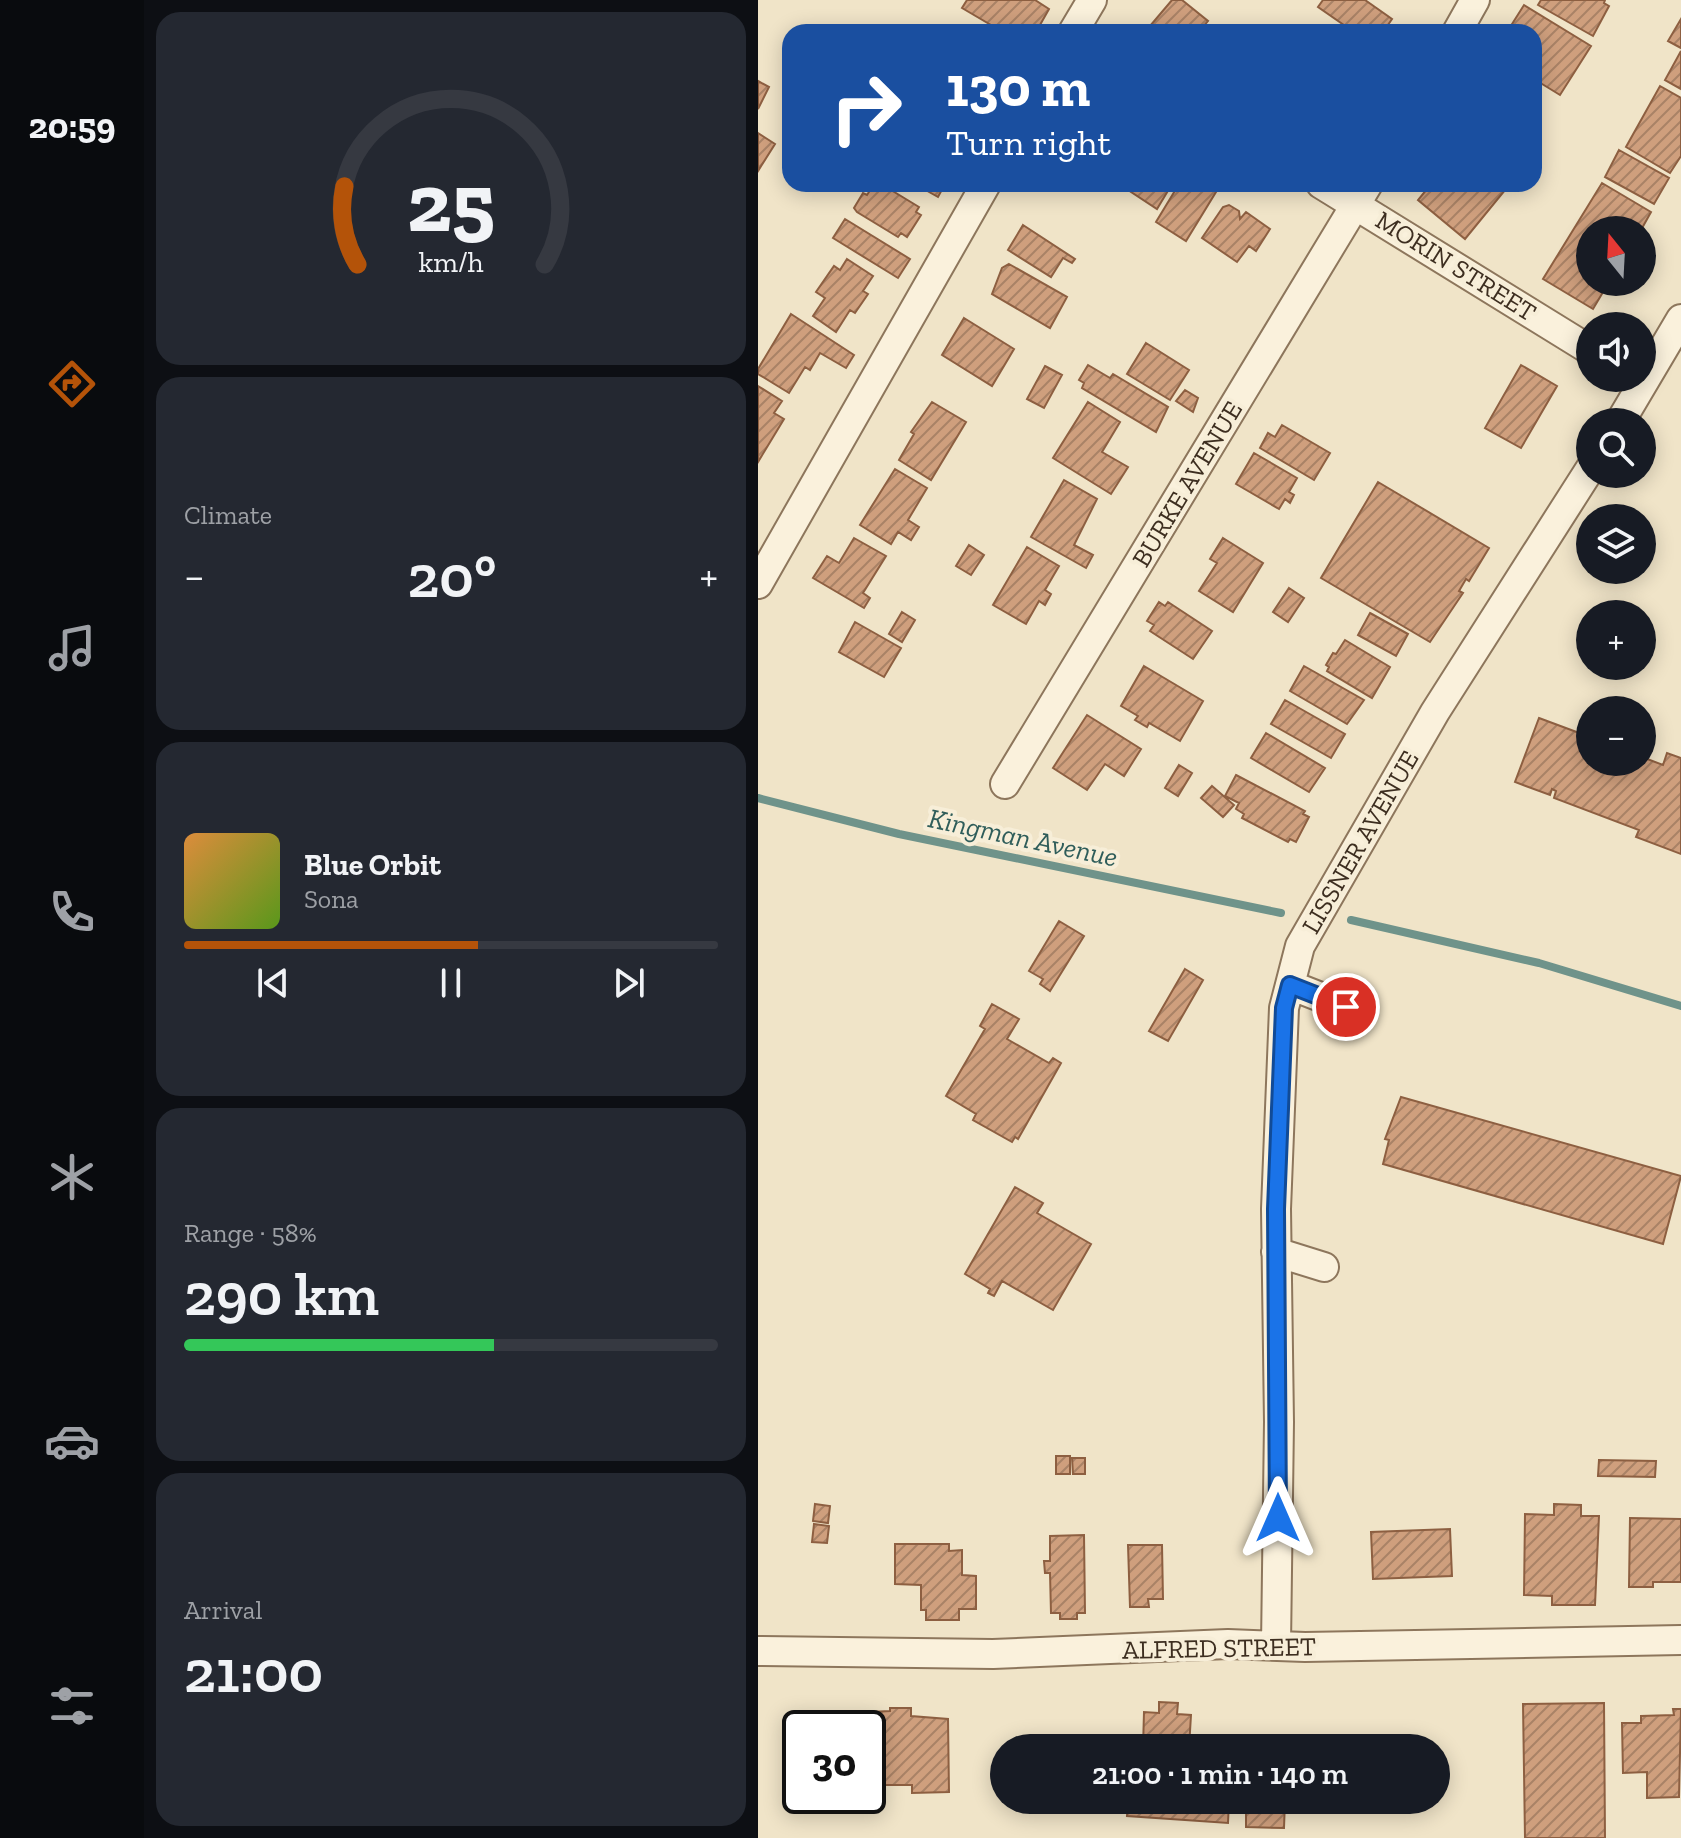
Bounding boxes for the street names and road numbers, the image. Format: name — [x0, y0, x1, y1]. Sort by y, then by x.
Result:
street label: MORIN STREET — [1370, 204, 1542, 328]
street label: BURKE AVENUE — [1125, 395, 1249, 573]
street label: LISSNER AVENUE — [1295, 745, 1425, 939]
street label: ALFRED STREET — [1122, 1630, 1316, 1666]

